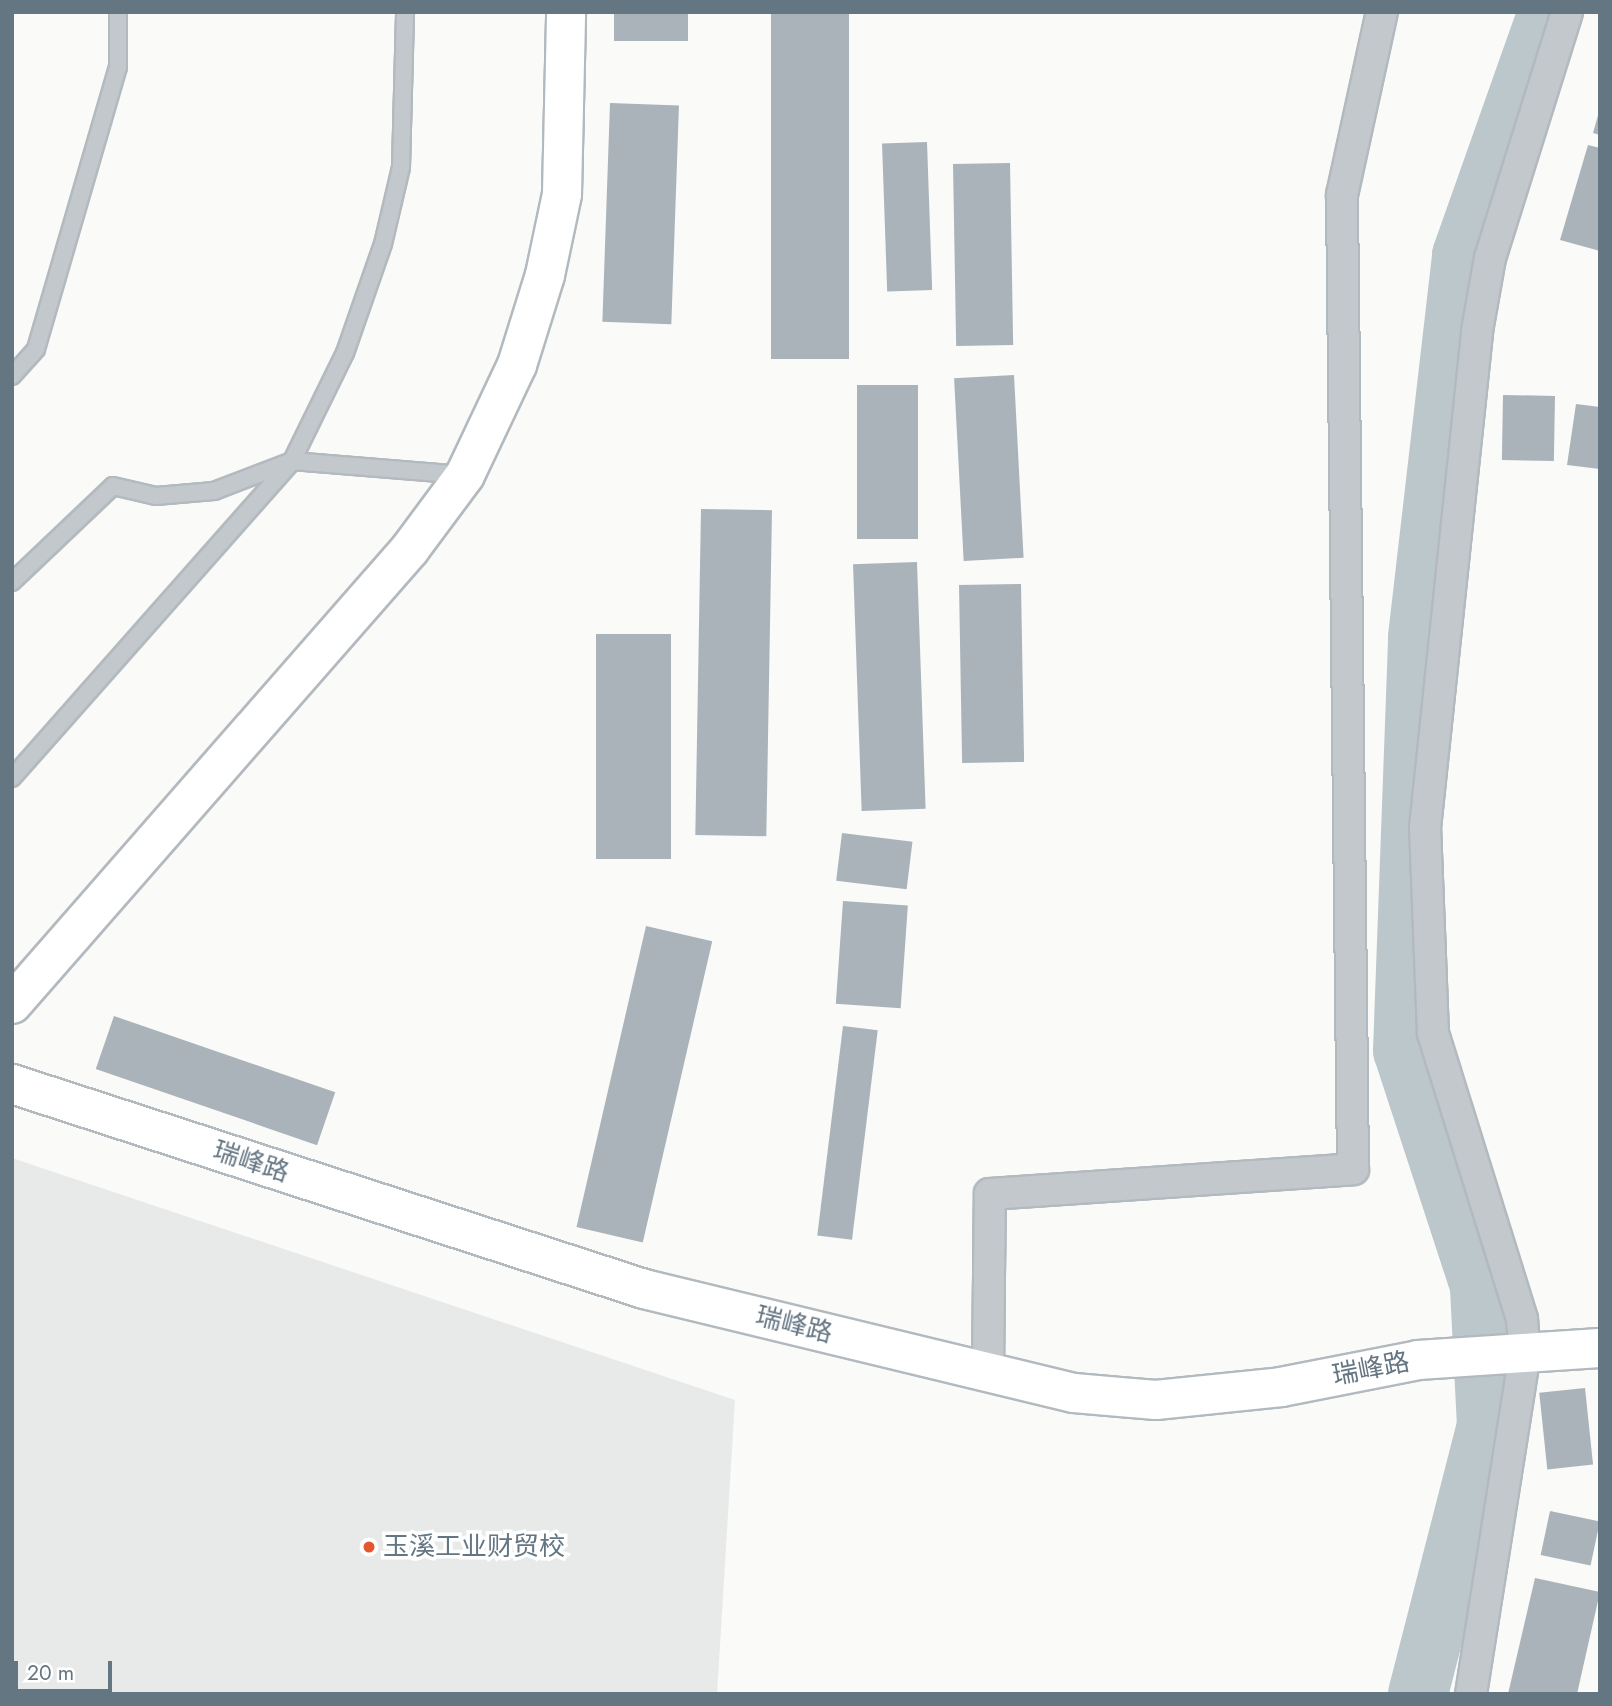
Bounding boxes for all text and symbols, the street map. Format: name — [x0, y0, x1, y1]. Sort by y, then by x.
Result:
street label: 瑞峰路 — [209, 1135, 293, 1189]
street label: 瑞峰路 — [752, 1300, 836, 1350]
street label: 瑞峰路 — [1330, 1346, 1412, 1392]
place label: 玉溪工业财贸校 — [383, 1531, 565, 1563]
marker: 玉溪工业财贸校 — [361, 1539, 377, 1555]
scale bar — [18, 1646, 116, 1690]
text: 20 m — [27, 1658, 74, 1688]

